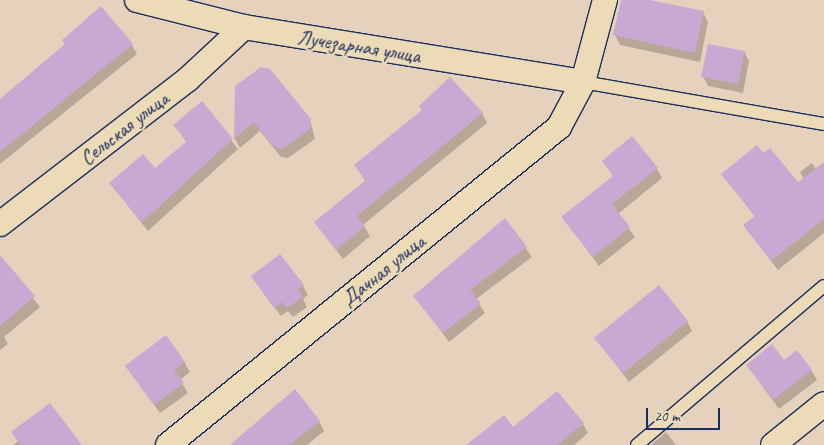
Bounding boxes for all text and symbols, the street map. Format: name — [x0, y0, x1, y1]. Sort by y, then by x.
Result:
street label: Лучезарная улица — [295, 24, 423, 68]
street label: Сельская улица — [74, 85, 174, 171]
street label: Дачная улица — [336, 229, 430, 311]
scale bar — [649, 398, 723, 430]
text: 20 m — [654, 407, 680, 426]

